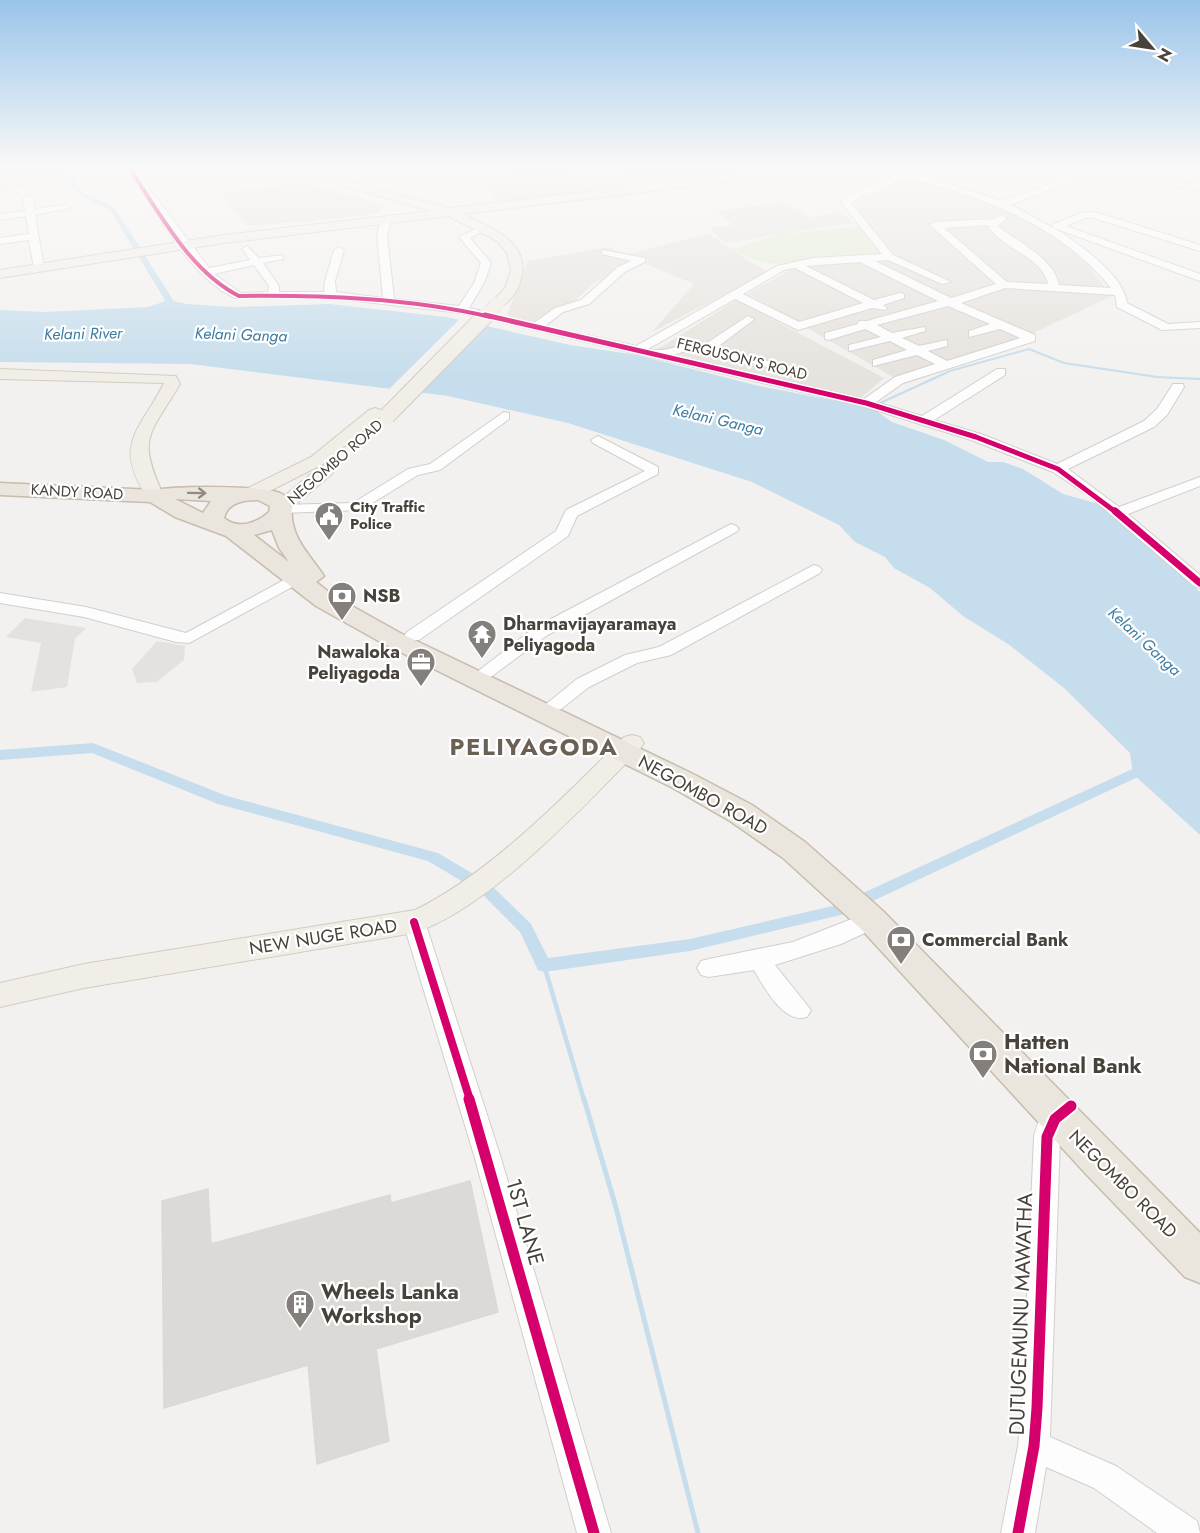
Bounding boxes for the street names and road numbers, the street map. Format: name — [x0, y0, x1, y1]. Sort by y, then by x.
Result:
street label: FERGUSON'S ROAD — [674, 332, 810, 386]
street label: NEGOMBO ROAD — [282, 414, 388, 510]
street label: KANDY ROAD — [30, 479, 124, 505]
street label: NEGOMBO ROAD — [634, 749, 772, 841]
street label: NEW NUGE ROAD — [247, 912, 399, 962]
street label: NEGOMBO ROAD — [1063, 1124, 1183, 1244]
street label: 1ST LANE — [498, 1175, 552, 1269]
street label: DUTUGEMUNU MAWATHA — [1002, 1192, 1040, 1436]

